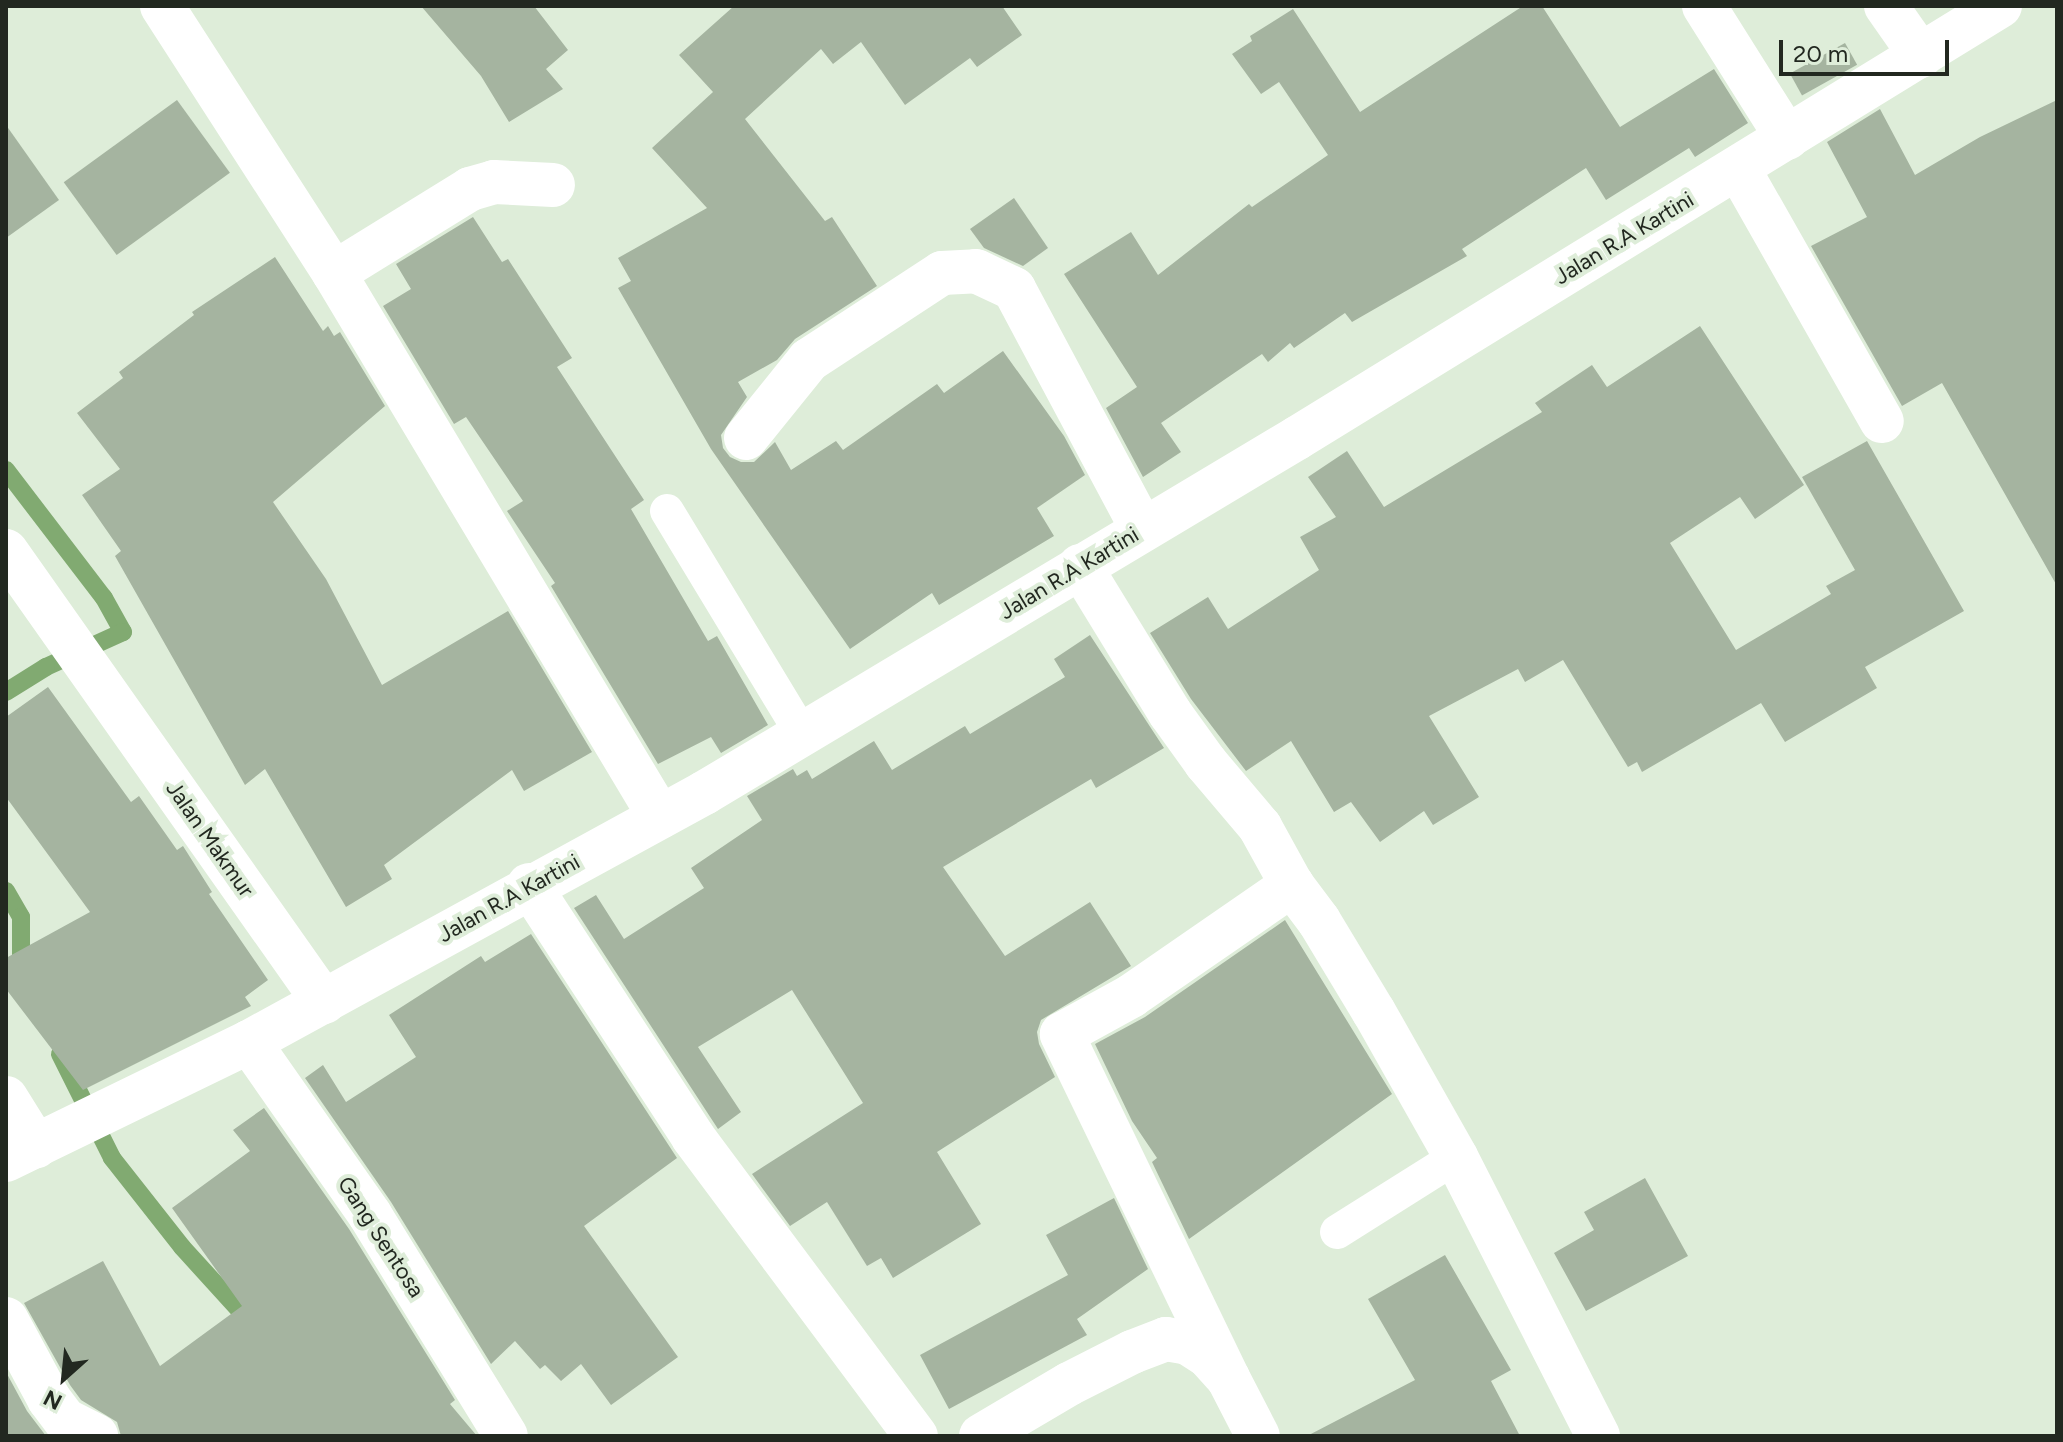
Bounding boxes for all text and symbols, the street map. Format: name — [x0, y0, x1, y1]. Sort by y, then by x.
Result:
scale bar — [1783, 24, 1953, 74]
text: 20 m — [1793, 39, 1848, 68]
street label: Jalan R.A Kartini — [1550, 186, 1698, 290]
street label: Jalan R.A Kartini — [995, 521, 1143, 625]
street label: Jalan Makmur — [160, 776, 260, 902]
street label: Jalan R.A Kartini — [434, 848, 584, 948]
street label: Gang Sentosa — [332, 1172, 430, 1302]
north arrow — [24, 1338, 104, 1418]
text: N — [39, 1384, 67, 1416]

